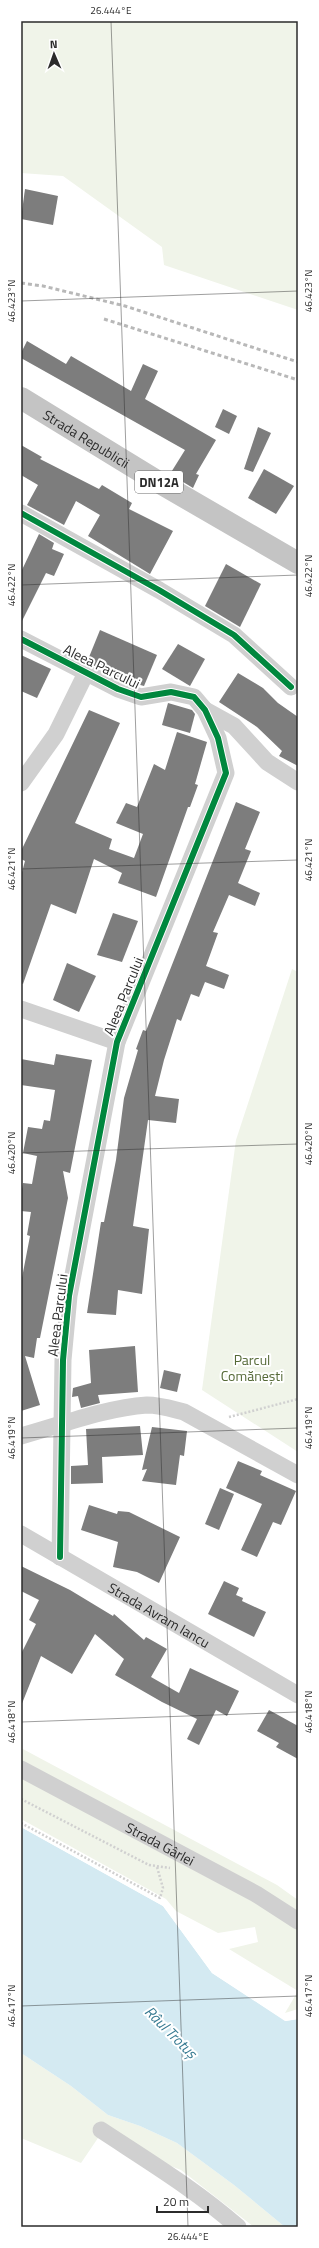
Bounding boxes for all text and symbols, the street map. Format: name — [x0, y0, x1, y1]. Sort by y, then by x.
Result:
text: 26.444°E — [90, 3, 132, 18]
north arrow — [34, 34, 74, 74]
text: N — [50, 36, 58, 52]
text: 46.423°N — [301, 270, 316, 312]
text: 46.423°N — [4, 280, 19, 322]
street label: Strada Republicii — [39, 404, 134, 473]
road number: DN12A — [135, 471, 183, 493]
text: 46.422°N — [301, 555, 316, 597]
text: 46.422°N — [4, 564, 19, 606]
street label: Aleea Parcului — [60, 638, 144, 694]
text: 46.421°N — [301, 839, 316, 881]
text: 46.421°N — [4, 848, 19, 890]
street label: Aleea Parcului — [98, 954, 148, 1038]
text: 46.420°N — [301, 1123, 316, 1165]
text: 46.420°N — [4, 1132, 19, 1174]
street label: Aleea Parcului — [42, 1273, 72, 1357]
park label: Parcul Comănești — [221, 1349, 283, 1386]
text: 46.419°N — [301, 1407, 316, 1449]
text: 46.419°N — [4, 1417, 19, 1459]
street label: Strada Avram Iancu — [104, 1576, 214, 1652]
text: 46.418°N — [301, 1691, 316, 1733]
text: 46.418°N — [4, 1701, 19, 1743]
street label: Strada Gârlei — [122, 1816, 199, 1870]
text: 46.417°N — [301, 1975, 316, 2017]
text: 46.417°N — [4, 1985, 19, 2027]
water label: Râul Trotuș — [139, 2000, 204, 2065]
scale bar — [157, 2188, 208, 2214]
text: 20 m — [163, 2192, 189, 2211]
text: 26.444°E — [167, 2229, 209, 2244]

